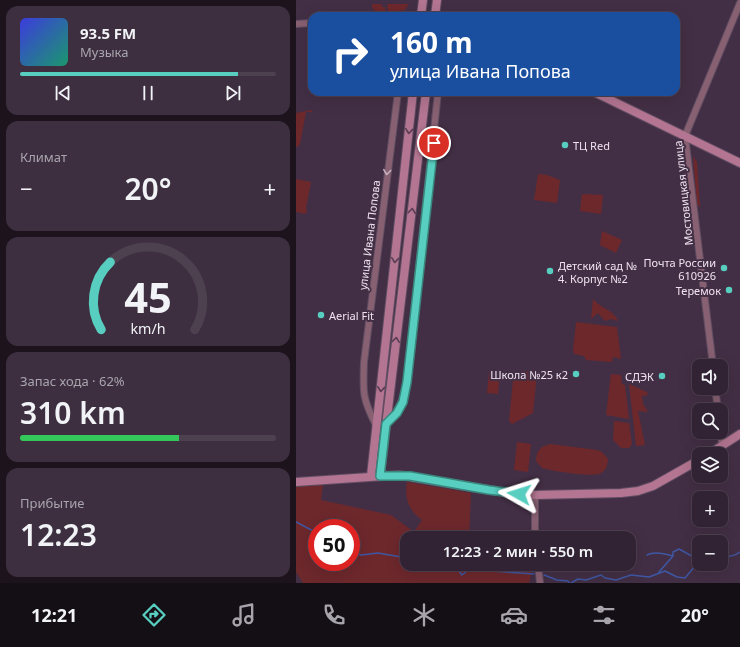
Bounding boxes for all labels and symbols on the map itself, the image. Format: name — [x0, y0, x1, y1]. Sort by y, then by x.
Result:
pin — [417, 126, 451, 160]
one-way arrow — [405, 128, 414, 134]
place label: ТЦ Red — [573, 138, 610, 153]
marker: ТЦ Red — [560, 140, 570, 150]
street label: Мостовицкая улица — [670, 140, 696, 246]
one-way arrow — [383, 169, 392, 175]
street label: улица Ивана Попова — [355, 179, 383, 291]
one-way arrow — [407, 207, 416, 214]
place label: Почта России 610926 — [643, 255, 716, 283]
one-way arrow — [391, 257, 400, 263]
place label: Детский сад № 4. Корпус №2 — [558, 258, 637, 286]
marker: Почта России 610926 — [719, 263, 729, 273]
marker: Детский сад № 4. Корпус №2 — [545, 266, 555, 276]
place label: Теремок — [676, 283, 721, 298]
marker: Теремок — [724, 285, 734, 295]
place label: Aerial Fit — [329, 308, 374, 323]
marker: Aerial Fit — [316, 310, 326, 320]
one-way arrow — [391, 337, 400, 343]
place label: Школа №25 к2 — [490, 367, 568, 382]
marker: Школа №25 к2 — [571, 369, 581, 379]
place label: СДЭК — [625, 369, 654, 384]
marker: СДЭК — [657, 371, 667, 381]
one-way arrow — [376, 386, 385, 392]
position arrow — [498, 473, 540, 515]
speed limit sign: 50 — [308, 519, 360, 571]

